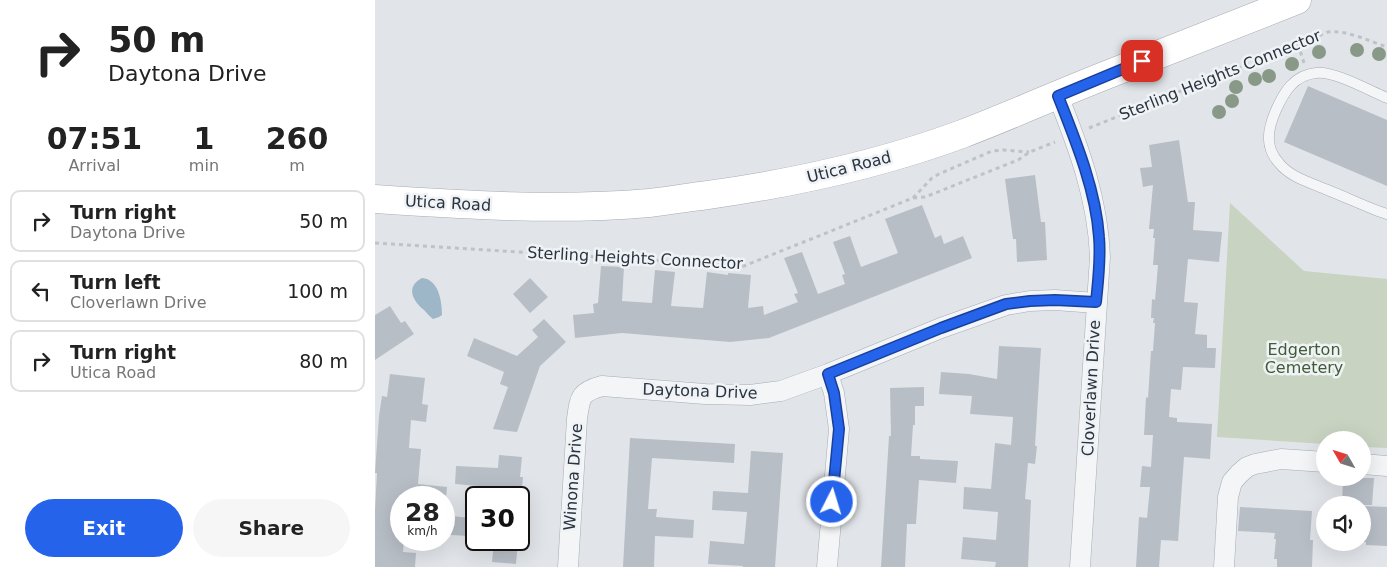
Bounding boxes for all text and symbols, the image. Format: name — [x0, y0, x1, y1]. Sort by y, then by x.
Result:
icon: right — [25, 20, 90, 85]
text: 50 m — [108, 20, 205, 60]
street label: Sterling Heights Connector — [1116, 26, 1324, 124]
pin — [1121, 40, 1163, 82]
icon: arrive — [1128, 47, 1156, 75]
text: Daytona Drive — [108, 61, 267, 86]
text: 07:51 — [47, 121, 142, 156]
text: 1 — [193, 121, 214, 156]
text: 260 — [266, 121, 328, 156]
street label: Utica Road — [805, 147, 893, 187]
text: Arrival — [68, 156, 120, 175]
text: min — [189, 156, 219, 175]
text: m — [289, 156, 305, 175]
street label: Utica Road — [404, 191, 492, 215]
text: Turn right — [70, 201, 176, 223]
icon: right — [27, 207, 55, 235]
text: 50 m — [299, 210, 348, 232]
text: Daytona Drive — [70, 223, 185, 242]
street label: Sterling Heights Connector — [527, 243, 744, 273]
text: Turn left — [70, 271, 161, 293]
icon: left — [27, 277, 55, 305]
text: 100 m — [287, 280, 348, 302]
text: Cloverlawn Drive — [70, 293, 207, 312]
street label: Cloverlawn Drive — [1078, 319, 1104, 457]
park label: Edgerton Cemetery — [1265, 340, 1343, 377]
text: Turn right — [70, 341, 176, 363]
icon: right — [27, 347, 55, 375]
text: 80 m — [299, 350, 348, 372]
text: Utica Road — [70, 363, 156, 382]
street label: Daytona Drive — [642, 379, 758, 403]
street label: Winona Drive — [560, 423, 586, 531]
north arrow — [1316, 431, 1371, 486]
map controls — [1316, 431, 1371, 551]
position arrow — [805, 475, 857, 527]
speed limit sign: 30 — [465, 486, 530, 551]
button: sound — [1316, 496, 1371, 551]
text: 28 — [405, 498, 440, 527]
button: Exit — [25, 499, 183, 557]
button: Share — [193, 499, 350, 557]
text: km/h — [407, 524, 438, 538]

